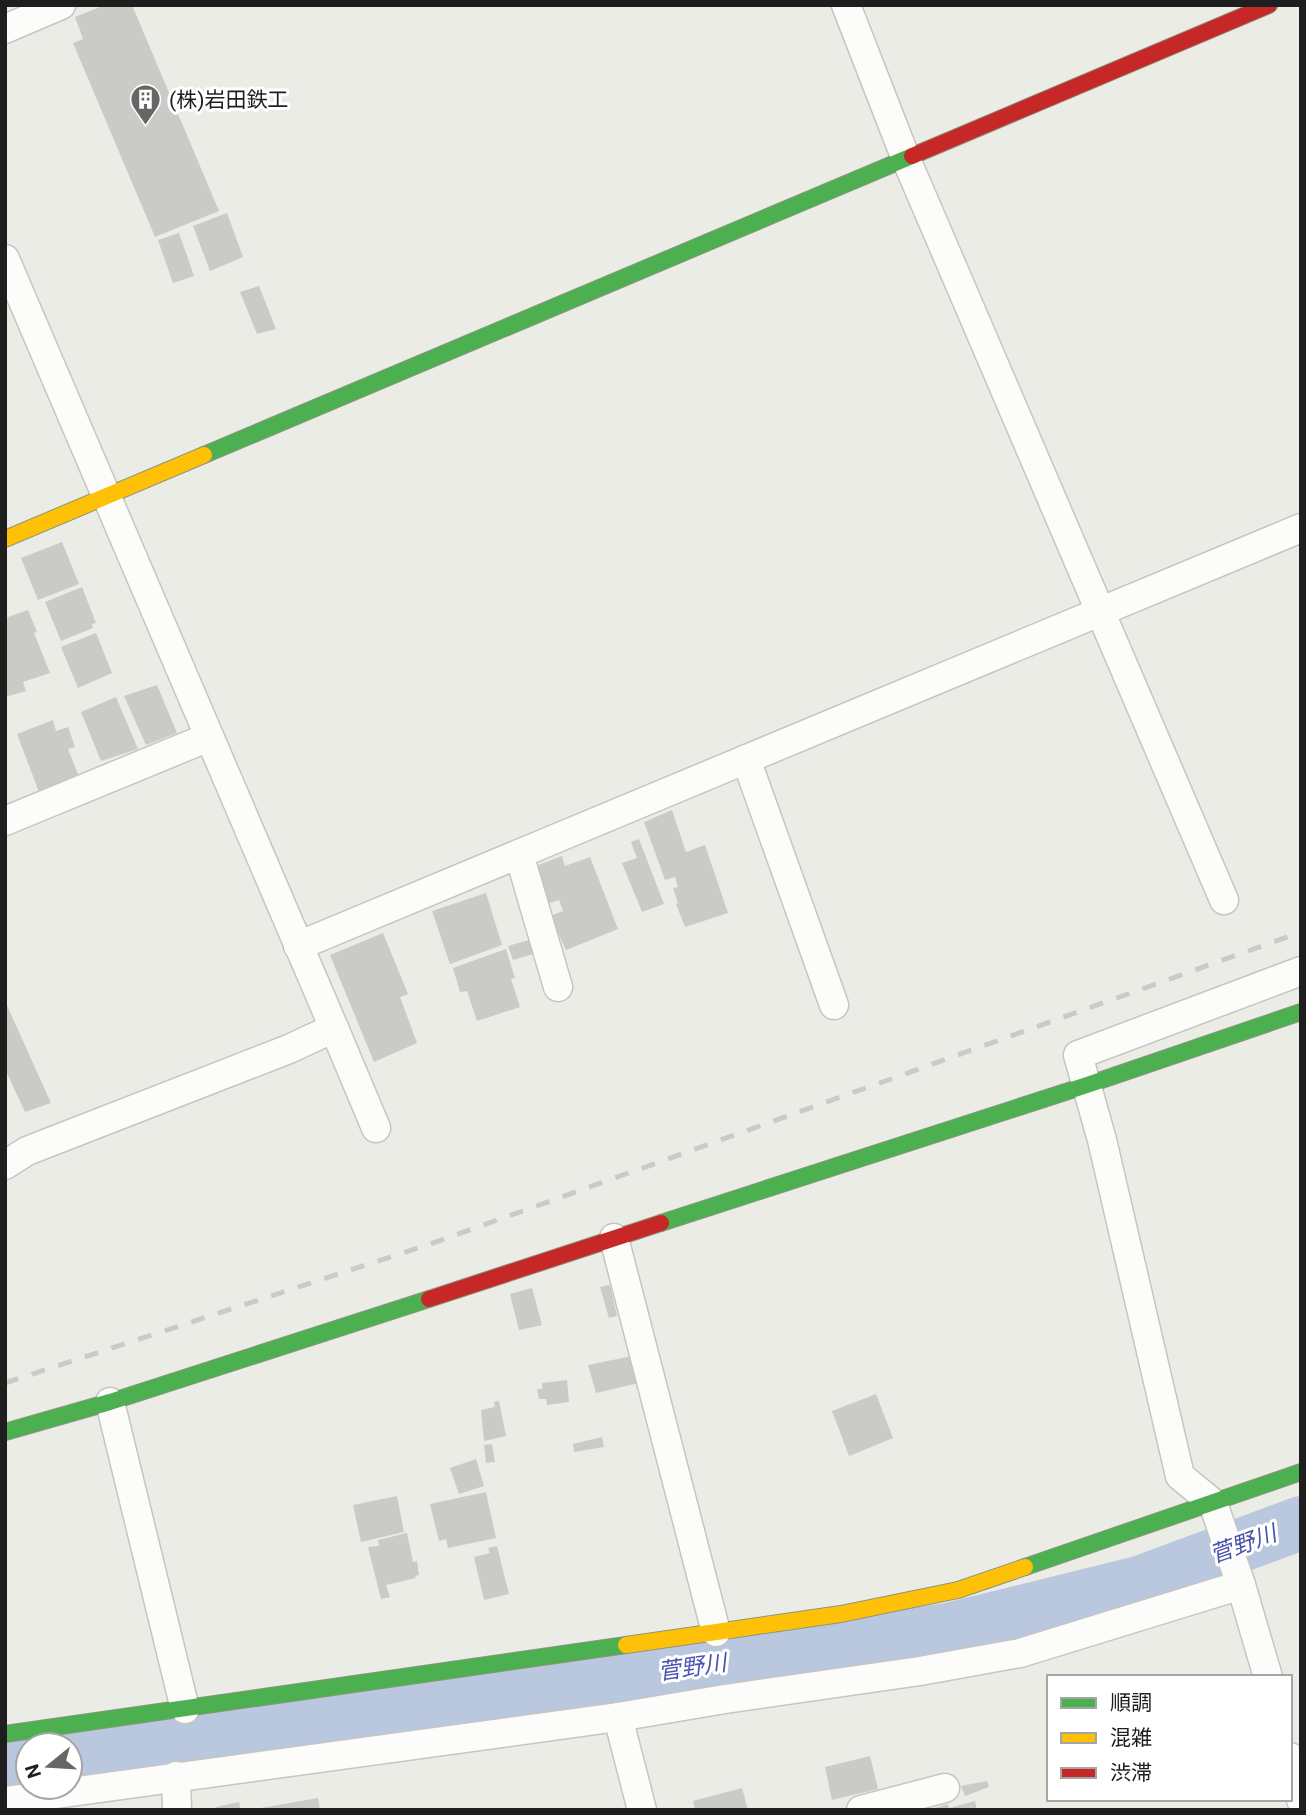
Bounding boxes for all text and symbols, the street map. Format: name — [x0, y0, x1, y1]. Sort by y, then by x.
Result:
building icon: (株)岩田鉄工 — [129, 83, 163, 127]
place label: (株)岩田鉄工 — [169, 88, 289, 112]
water label: 菅野川 — [1206, 1519, 1283, 1569]
water label: 菅野川 — [656, 1649, 731, 1686]
legend — [1047, 1675, 1292, 1801]
text: 順調 — [1110, 1691, 1152, 1715]
text: 混雑 — [1110, 1726, 1152, 1750]
north arrow — [14, 1731, 84, 1801]
text: N — [20, 1761, 46, 1781]
text: 渋滞 — [1110, 1761, 1152, 1785]

